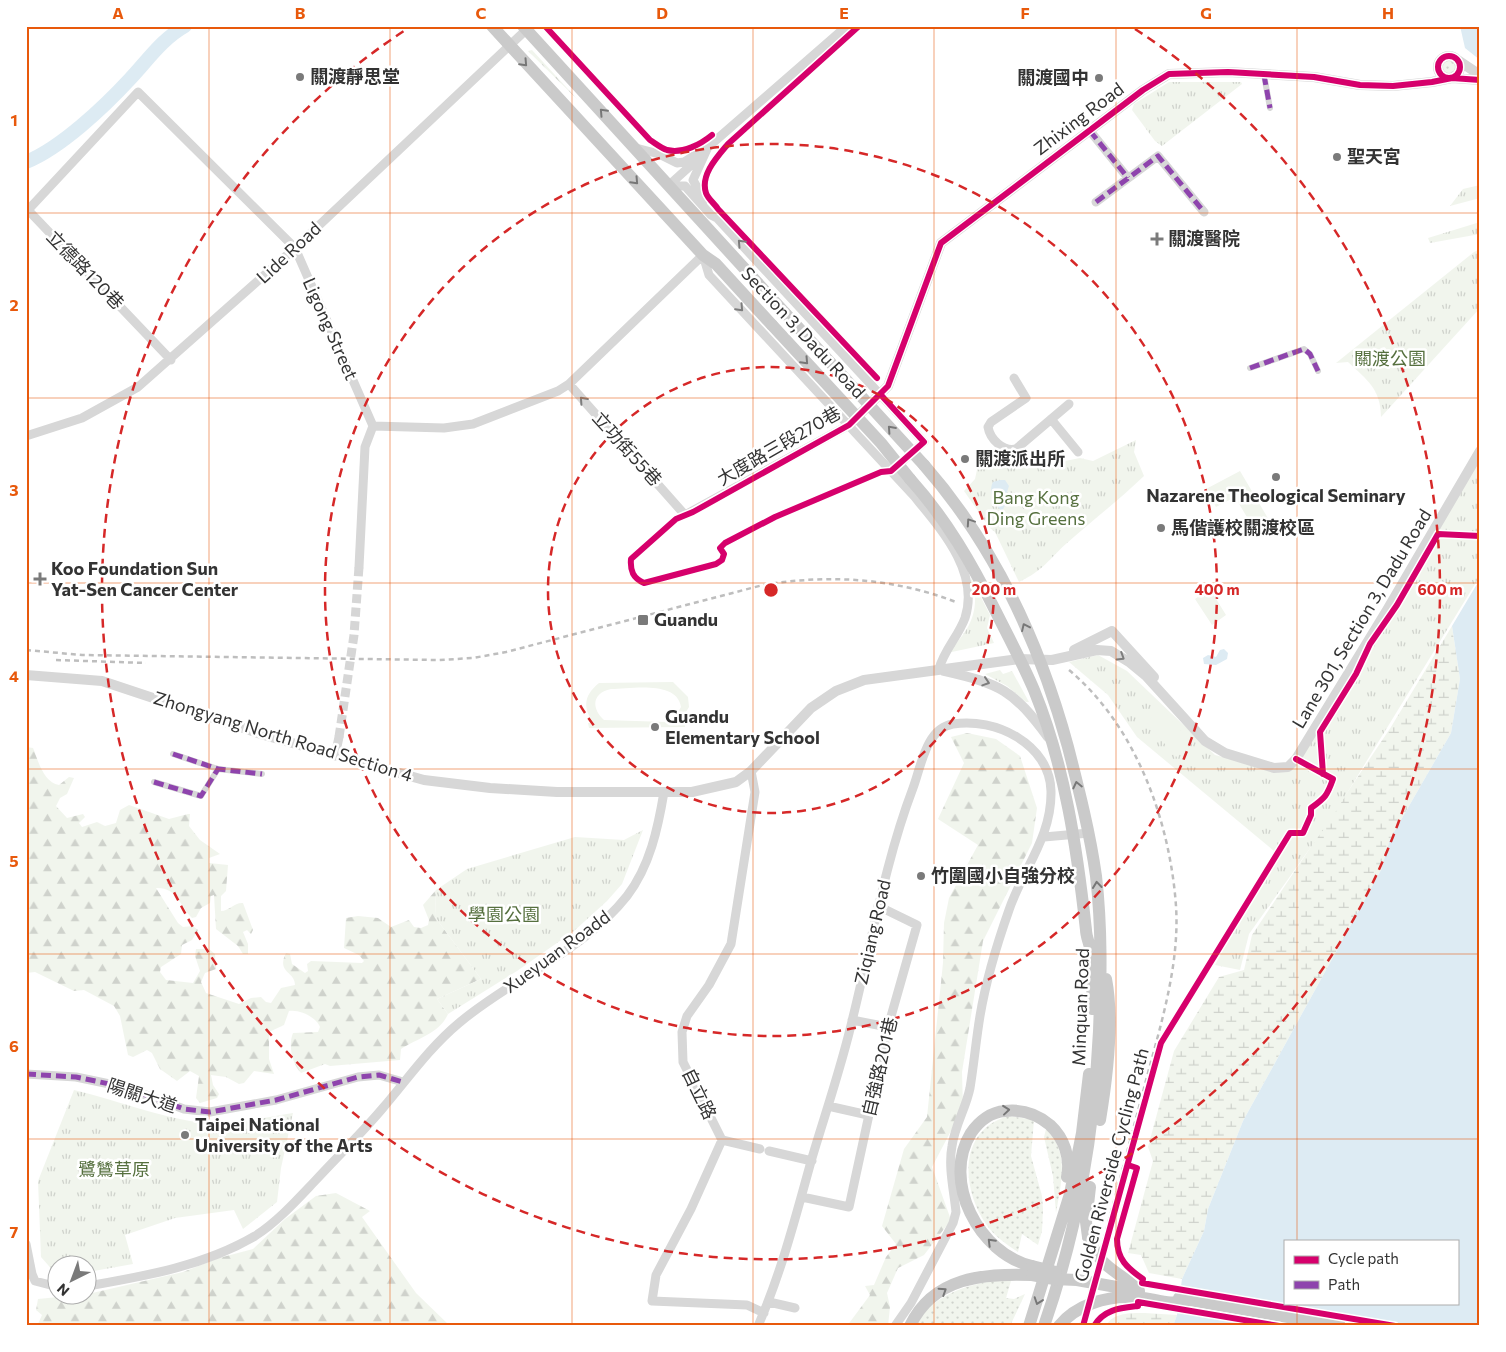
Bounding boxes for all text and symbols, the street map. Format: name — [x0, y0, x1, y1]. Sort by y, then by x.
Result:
text: A — [112, 3, 124, 22]
text: B — [295, 3, 306, 22]
text: C — [476, 3, 487, 22]
text: D — [656, 3, 668, 22]
text: E — [839, 3, 849, 22]
text: F — [1020, 3, 1030, 22]
text: G — [1200, 3, 1212, 22]
text: H — [1382, 3, 1394, 22]
one-way arrow — [518, 57, 527, 66]
place label: 關渡靜思堂 — [310, 65, 400, 87]
place label: 關渡國中 — [1017, 66, 1089, 88]
marker: 關渡靜思堂 — [294, 71, 306, 83]
marker: 關渡國中 — [1093, 72, 1105, 84]
street label: Zhixing Road — [1029, 77, 1128, 159]
one-way arrow — [600, 109, 609, 118]
text: 1 — [10, 110, 18, 129]
place label: 聖天宮 — [1347, 145, 1401, 167]
marker: 聖天宮 — [1331, 151, 1343, 163]
one-way arrow — [629, 176, 638, 185]
street label: Lide Road — [251, 217, 325, 288]
street label: 立德路120巷 — [43, 225, 129, 313]
place label: 關渡醫院 — [1168, 227, 1240, 249]
marker: 關渡醫院 — [1150, 232, 1164, 246]
one-way arrow — [738, 240, 747, 249]
street label: Section 3, Dadu Road — [737, 262, 870, 403]
street label: Ligong Street — [299, 274, 363, 383]
text: 2 — [9, 295, 19, 314]
one-way arrow — [734, 302, 743, 311]
park label: 關渡公園 — [1354, 347, 1426, 369]
one-way arrow — [799, 355, 808, 364]
one-way arrow — [580, 397, 589, 406]
street label: 大度路三段270巷 — [713, 401, 844, 489]
street label: 立功街55巷 — [589, 407, 667, 490]
one-way arrow — [888, 426, 897, 435]
place label: 關渡派出所 — [975, 447, 1065, 469]
marker: 關渡派出所 — [959, 453, 971, 465]
marker: Nazarene Theological Seminary — [1270, 471, 1282, 483]
text: 3 — [9, 480, 19, 499]
place label: Nazarene Theological Seminary — [1146, 484, 1406, 506]
park label: Bang Kong Ding Greens — [987, 486, 1085, 529]
street label: Lane 301, Section 3, Dadu Road — [1287, 505, 1435, 732]
place label: 馬偕護校關渡校區 — [1171, 516, 1315, 538]
one-way arrow — [966, 519, 976, 528]
marker: 馬偕護校關渡校區 — [1155, 522, 1167, 534]
place label: Koo Foundation Sun Yat-Sen Cancer Center — [51, 557, 239, 600]
marker: Koo Foundation Sun Yat-Sen Cancer Center — [33, 572, 47, 586]
text: 200 m — [972, 580, 1016, 598]
text: 400 m — [1194, 580, 1240, 598]
text: 600 m — [1417, 580, 1463, 598]
centre of rings — [762, 581, 780, 599]
place label: Guandu — [654, 608, 718, 630]
marker: Guandu — [636, 613, 650, 627]
one-way arrow — [1021, 623, 1031, 632]
one-way arrow — [1116, 651, 1125, 661]
text: 4 — [9, 666, 19, 685]
one-way arrow — [981, 676, 989, 686]
street label: Zhongyang North Road Section 4 — [151, 686, 416, 786]
place label: Guandu Elementary School — [665, 705, 820, 748]
marker: Guandu Elementary School — [649, 721, 661, 733]
one-way arrow — [1072, 781, 1083, 790]
text: 5 — [9, 851, 19, 870]
place label: 竹圍國小自強分校 — [931, 864, 1075, 886]
marker: 竹圍國小自強分校 — [915, 870, 927, 882]
street label: Ziqiang Road — [849, 877, 895, 986]
one-way arrow — [1092, 881, 1103, 889]
park label: 學園公園 — [468, 903, 540, 925]
street label: Xueyuan Roadd — [499, 905, 614, 997]
street label: Minquan Road — [1067, 948, 1093, 1066]
street label: 自強路201巷 — [857, 1015, 901, 1119]
text: 6 — [9, 1036, 19, 1055]
street label: Golden Riverside Cycling Path — [1069, 1045, 1153, 1284]
street label: 自立路 — [678, 1064, 722, 1123]
street label: 陽關大道 — [105, 1073, 180, 1117]
one-way arrow — [1002, 1105, 1010, 1116]
place label: Taipei National University of the Arts — [195, 1113, 373, 1156]
marker: Taipei National University of the Arts — [179, 1129, 191, 1141]
park label: 鷺鷥草原 — [78, 1158, 150, 1180]
text: 7 — [10, 1222, 19, 1241]
one-way arrow — [988, 1239, 997, 1248]
legend — [1284, 1240, 1458, 1304]
text: Cycle path — [1328, 1249, 1399, 1267]
north arrow — [48, 1254, 98, 1304]
text: Path — [1328, 1275, 1360, 1293]
text: N — [53, 1280, 73, 1300]
one-way arrow — [937, 1287, 946, 1297]
one-way arrow — [1034, 1296, 1044, 1305]

